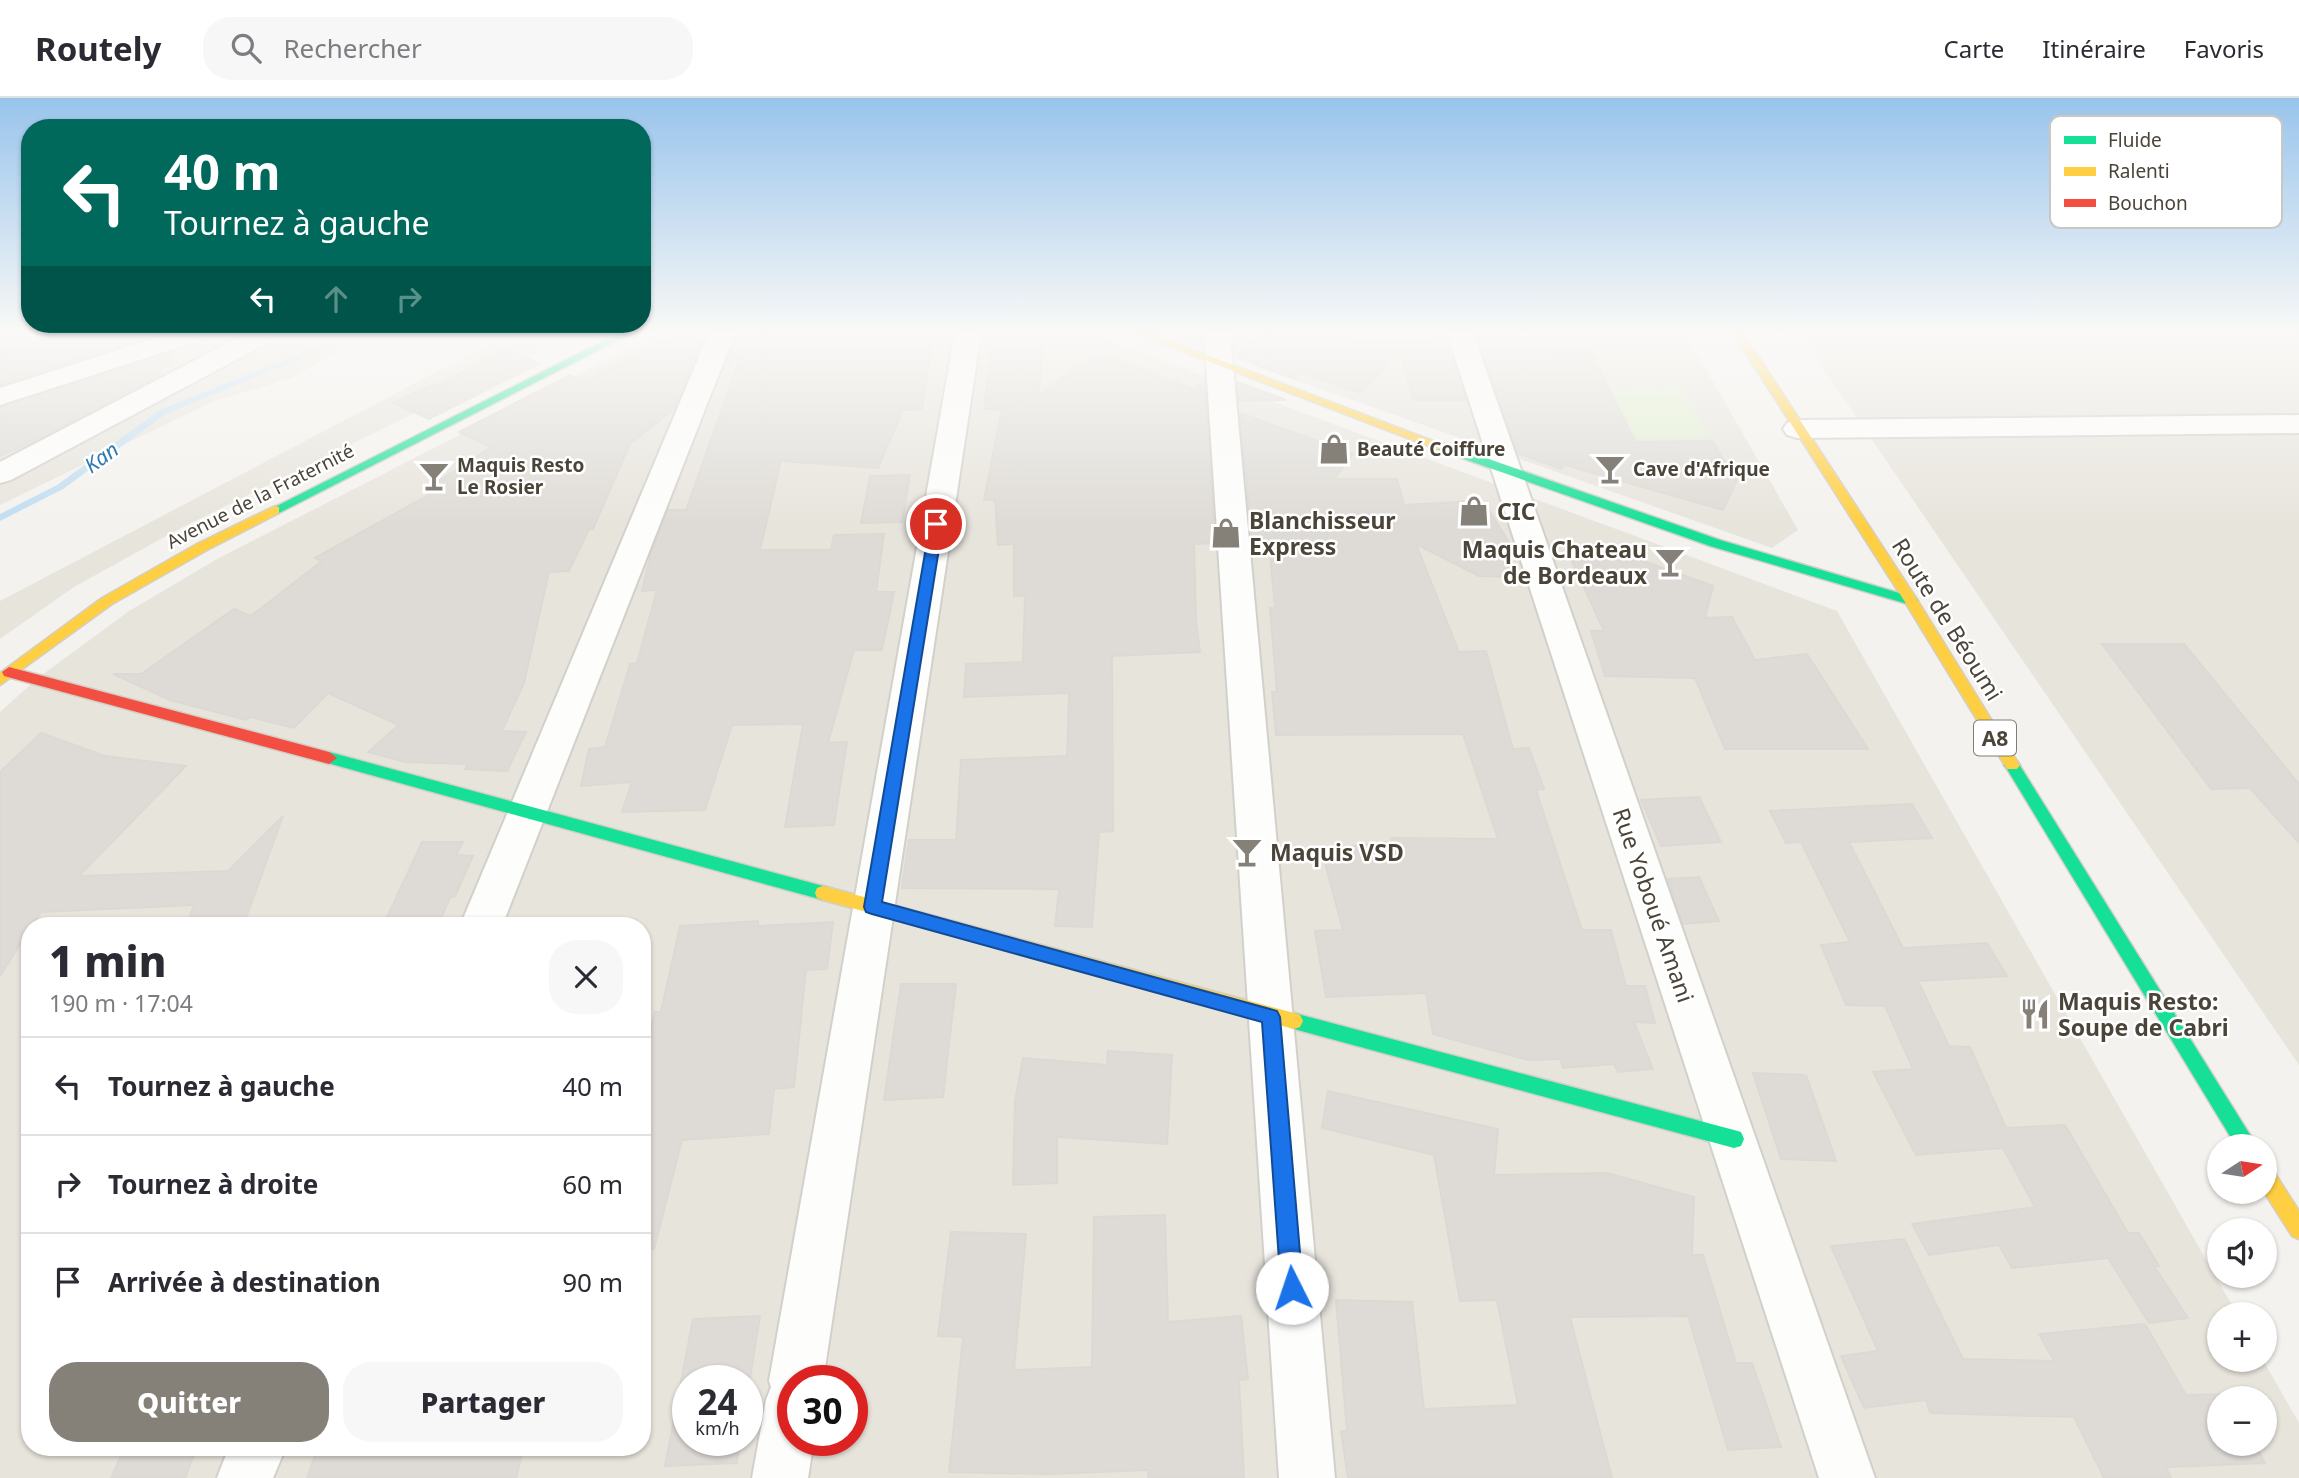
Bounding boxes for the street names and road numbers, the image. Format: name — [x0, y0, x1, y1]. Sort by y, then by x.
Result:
street label: Avenue de la Fraternité — [162, 437, 358, 555]
street label: Route de Béoumi — [1885, 532, 2011, 706]
road number: A8 — [1974, 720, 2016, 756]
street label: Rue Yoboué Amani — [1606, 803, 1702, 1007]

